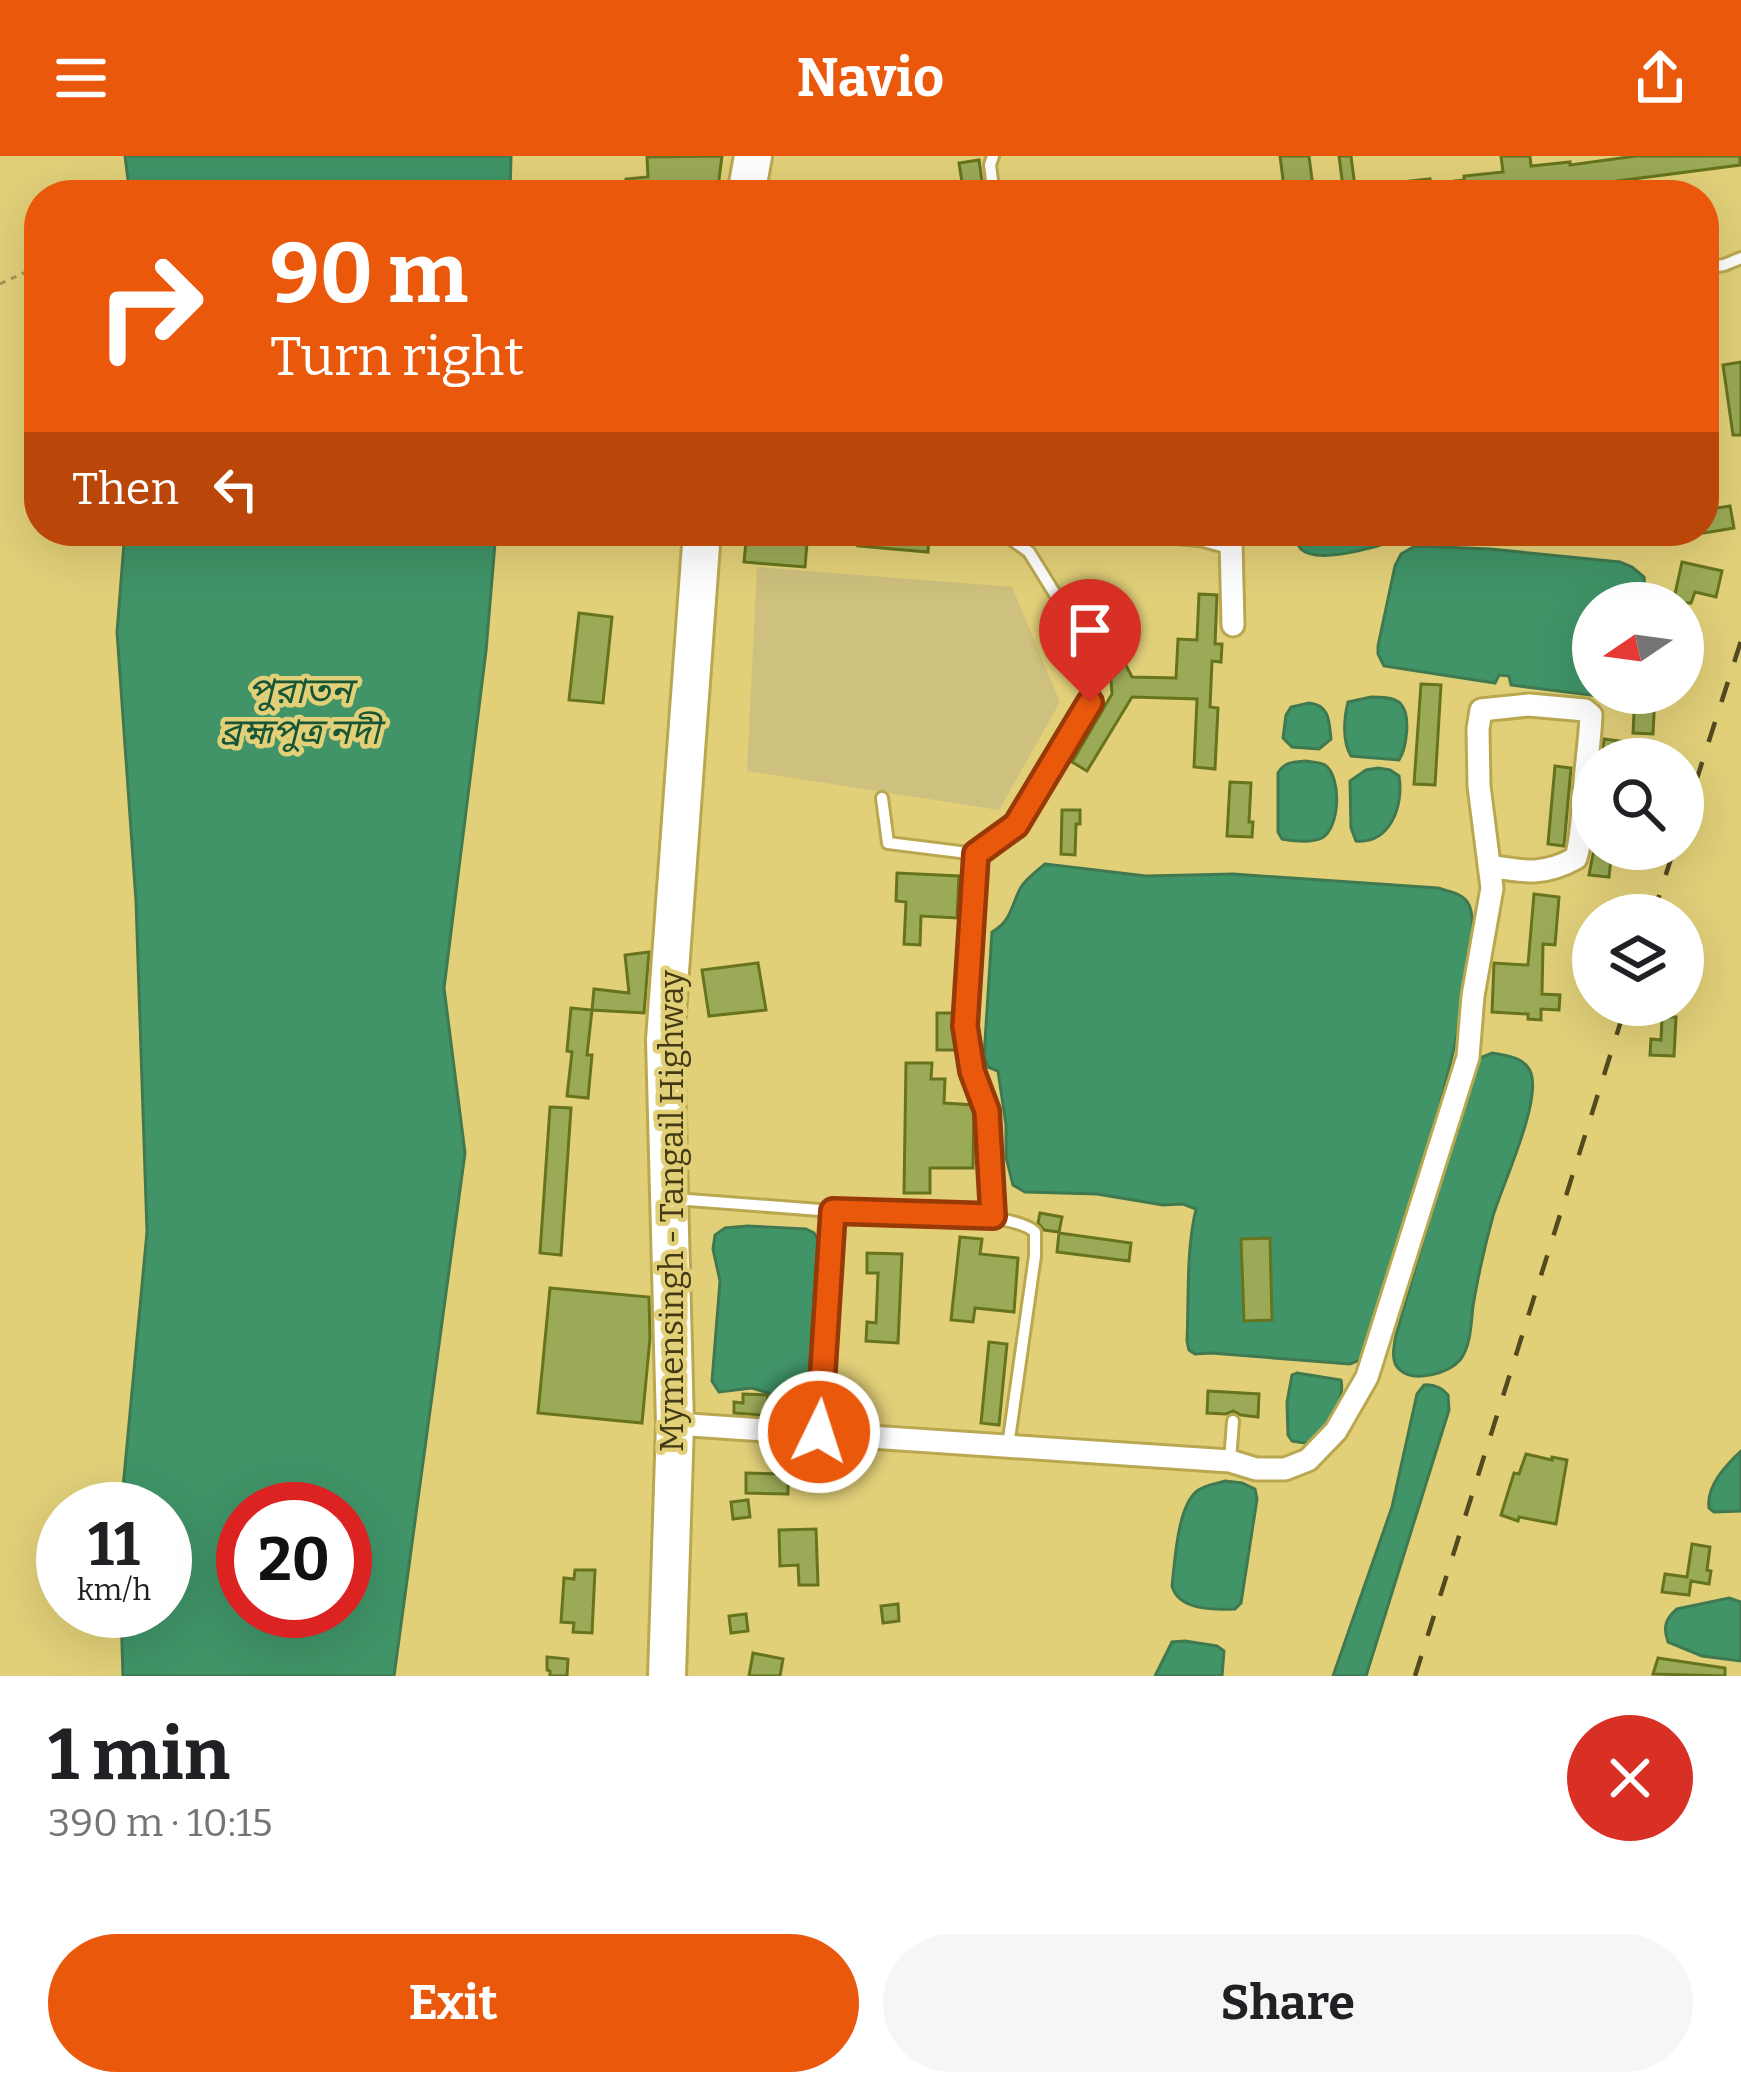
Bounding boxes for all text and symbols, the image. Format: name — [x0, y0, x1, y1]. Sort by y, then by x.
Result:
icon: menu — [48, 45, 114, 111]
icon: share — [1627, 45, 1693, 111]
text: Navio — [797, 46, 944, 110]
text: 90 m — [270, 223, 468, 324]
icon: right — [72, 228, 228, 384]
text: Turn right — [270, 325, 524, 389]
icon: left — [203, 456, 269, 522]
text: Then — [72, 462, 179, 516]
pin — [1039, 579, 1141, 702]
north arrow — [1572, 582, 1704, 714]
map controls — [1572, 582, 1704, 1026]
icon: arrive — [1057, 597, 1123, 663]
water label: পুরাতন ব্রহ্মপুত্র নদী — [220, 669, 386, 754]
button: search — [1572, 738, 1704, 870]
button: layers — [1572, 894, 1704, 1026]
street label: Mymensingh - Tangail Highway — [652, 969, 692, 1452]
position arrow — [756, 1369, 882, 1495]
speed limit sign: 20 — [216, 1482, 372, 1638]
text: 11 — [88, 1509, 140, 1581]
text: km/h — [77, 1572, 151, 1608]
text: 1 min — [48, 1712, 230, 1798]
button: close — [1567, 1715, 1693, 1841]
text: 390 m · 10:15 — [48, 1800, 273, 1846]
button: Exit — [48, 1934, 859, 2072]
button: Share — [883, 1934, 1693, 2072]

